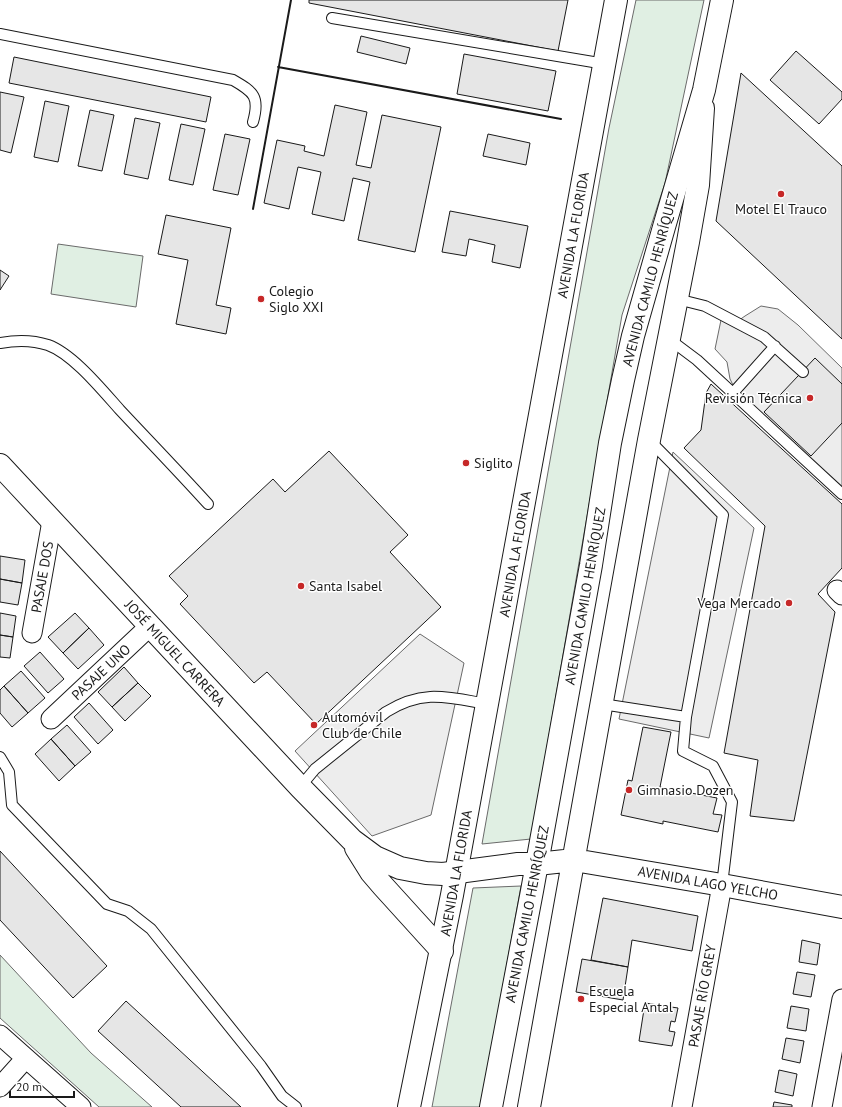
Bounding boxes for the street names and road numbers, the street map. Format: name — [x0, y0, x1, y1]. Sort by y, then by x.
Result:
street label: AVENIDA LA FLORIDA — [553, 170, 593, 300]
street label: AVENIDA CAMILO HENRÍQUEZ — [618, 189, 682, 368]
street label: AVENIDA LA FLORIDA — [495, 489, 535, 619]
street label: AVENIDA CAMILO HENRÍQUEZ — [561, 506, 610, 686]
street label: PASAJE DOS — [27, 540, 57, 614]
street label: JOSÉ MIGUEL CARRERA — [120, 595, 230, 711]
street label: PASAJE UNO — [68, 640, 134, 704]
street label: AVENIDA LA FLORIDA — [436, 808, 476, 938]
street label: AVENIDA CAMILO HENRÍQUEZ — [501, 824, 553, 1004]
street label: AVENIDA LAGO YELCHO — [637, 862, 779, 904]
street label: PASAJE RÍO GREY — [684, 943, 720, 1049]

